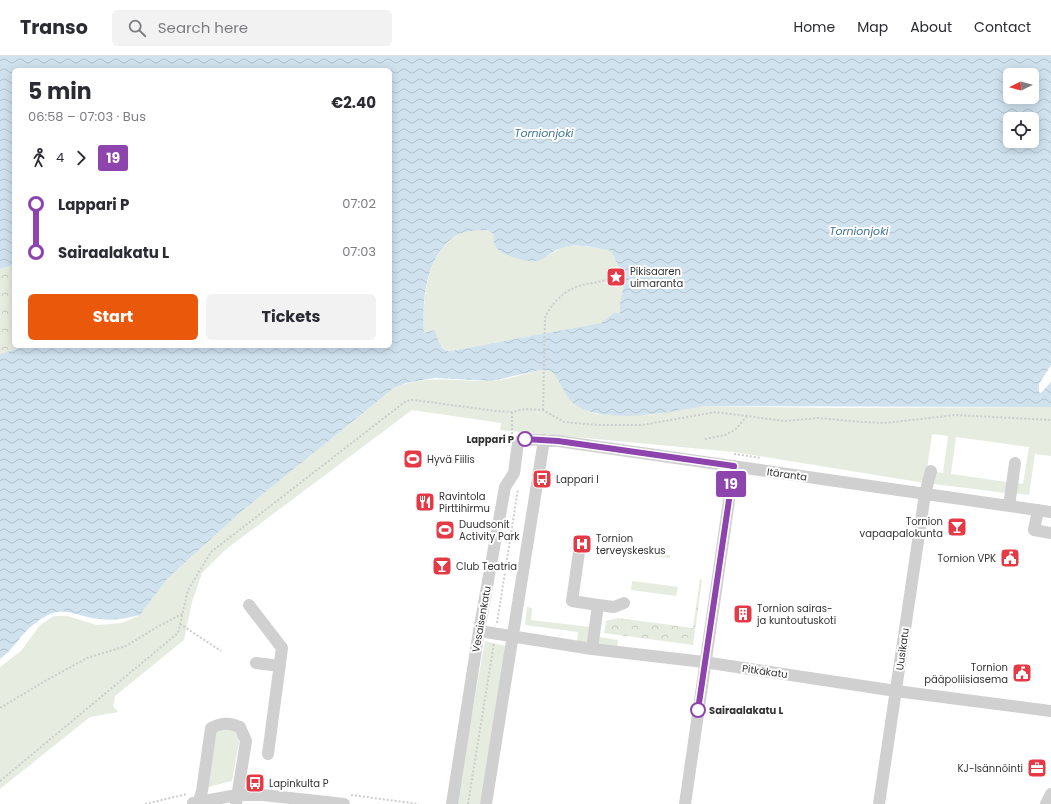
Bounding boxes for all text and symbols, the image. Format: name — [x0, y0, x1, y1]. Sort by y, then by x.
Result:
search box — [112, 10, 392, 46]
text: Transo — [20, 14, 88, 41]
icon: search — [126, 17, 148, 39]
text: Search here — [158, 17, 248, 38]
text: Home — [793, 17, 835, 37]
text: Map — [857, 17, 888, 37]
text: About — [910, 17, 952, 37]
text: Contact — [974, 17, 1031, 37]
north arrow — [1003, 68, 1039, 104]
map controls — [1003, 68, 1039, 148]
text: 5 min — [28, 76, 92, 107]
text: €2.40 — [331, 92, 376, 113]
text: 06:58 – 07:03 · Bus — [28, 107, 146, 126]
button: locate — [1003, 112, 1039, 148]
water label: Tornionjoki — [514, 125, 574, 141]
icon: walk — [28, 147, 50, 169]
icon: forward — [70, 147, 92, 169]
text: 4 — [56, 148, 64, 167]
text: 19 — [106, 148, 120, 168]
text: Lappari P — [58, 194, 129, 215]
text: 07:02 — [342, 194, 376, 213]
water label: Tornionjoki — [829, 223, 889, 239]
text: Sairaalakatu L — [58, 242, 169, 263]
text: 07:03 — [342, 242, 376, 261]
place label: Pikisaaren uimaranta — [630, 264, 683, 291]
place icon: Pikisaaren uimaranta — [605, 266, 627, 288]
button: Start — [28, 294, 198, 340]
button: Tickets — [206, 294, 376, 340]
marker: Lappari P — [517, 431, 533, 447]
place label: Lappari P — [466, 432, 514, 447]
sports icon: Hyvä Fiilis — [402, 448, 424, 470]
place label: Hyvä Fiilis — [427, 452, 475, 467]
street label: Itäranta — [766, 464, 808, 485]
bus stop icon: Lappari I — [531, 468, 553, 490]
line badge: 19 — [713, 471, 749, 497]
place label: Lappari I — [556, 472, 599, 487]
text: 19 — [724, 474, 738, 494]
place label: Ravintola Pirttihirmu — [439, 489, 490, 516]
restaurant icon: Ravintola Pirttihirmu — [414, 491, 436, 513]
place label: Tornion vapaapalokunta — [860, 514, 943, 541]
bar icon: Tornion vapaapalokunta — [946, 516, 968, 538]
place label: Duudsonit Activity Park — [459, 517, 520, 544]
sports icon: Duudsonit Activity Park — [434, 519, 456, 541]
place label: Tornion terveyskeskus — [596, 531, 666, 558]
hospital icon: Tornion terveyskeskus — [571, 533, 593, 555]
public building icon: Tornion VPK — [999, 547, 1021, 569]
place label: Tornion VPK — [938, 551, 996, 566]
bar icon: Club Teatria — [431, 555, 453, 577]
place label: Club Teatria — [456, 559, 517, 574]
street label: Vesaisenkatu — [468, 585, 495, 653]
place label: Tornion sairas- ja kuntoutuskoti — [756, 601, 836, 628]
building icon: Tornion sairas- ja kuntoutuskoti — [732, 603, 754, 625]
street label: Uusikatu — [892, 627, 913, 671]
place label: Tornion pääpoliisiasema — [924, 660, 1008, 687]
street label: Pitkäkatu — [741, 661, 789, 682]
public building icon: Tornion pääpoliisiasema — [1011, 662, 1033, 684]
marker: Sairaalakatu L — [690, 702, 706, 718]
place label: Sairaalakatu L — [709, 703, 783, 718]
office icon: KJ-Isännöinti — [1026, 757, 1048, 779]
place label: KJ-Isännöinti — [958, 761, 1023, 776]
bus stop icon: Lapinkulta P — [244, 772, 266, 794]
place label: Lapinkulta P — [269, 776, 329, 791]

